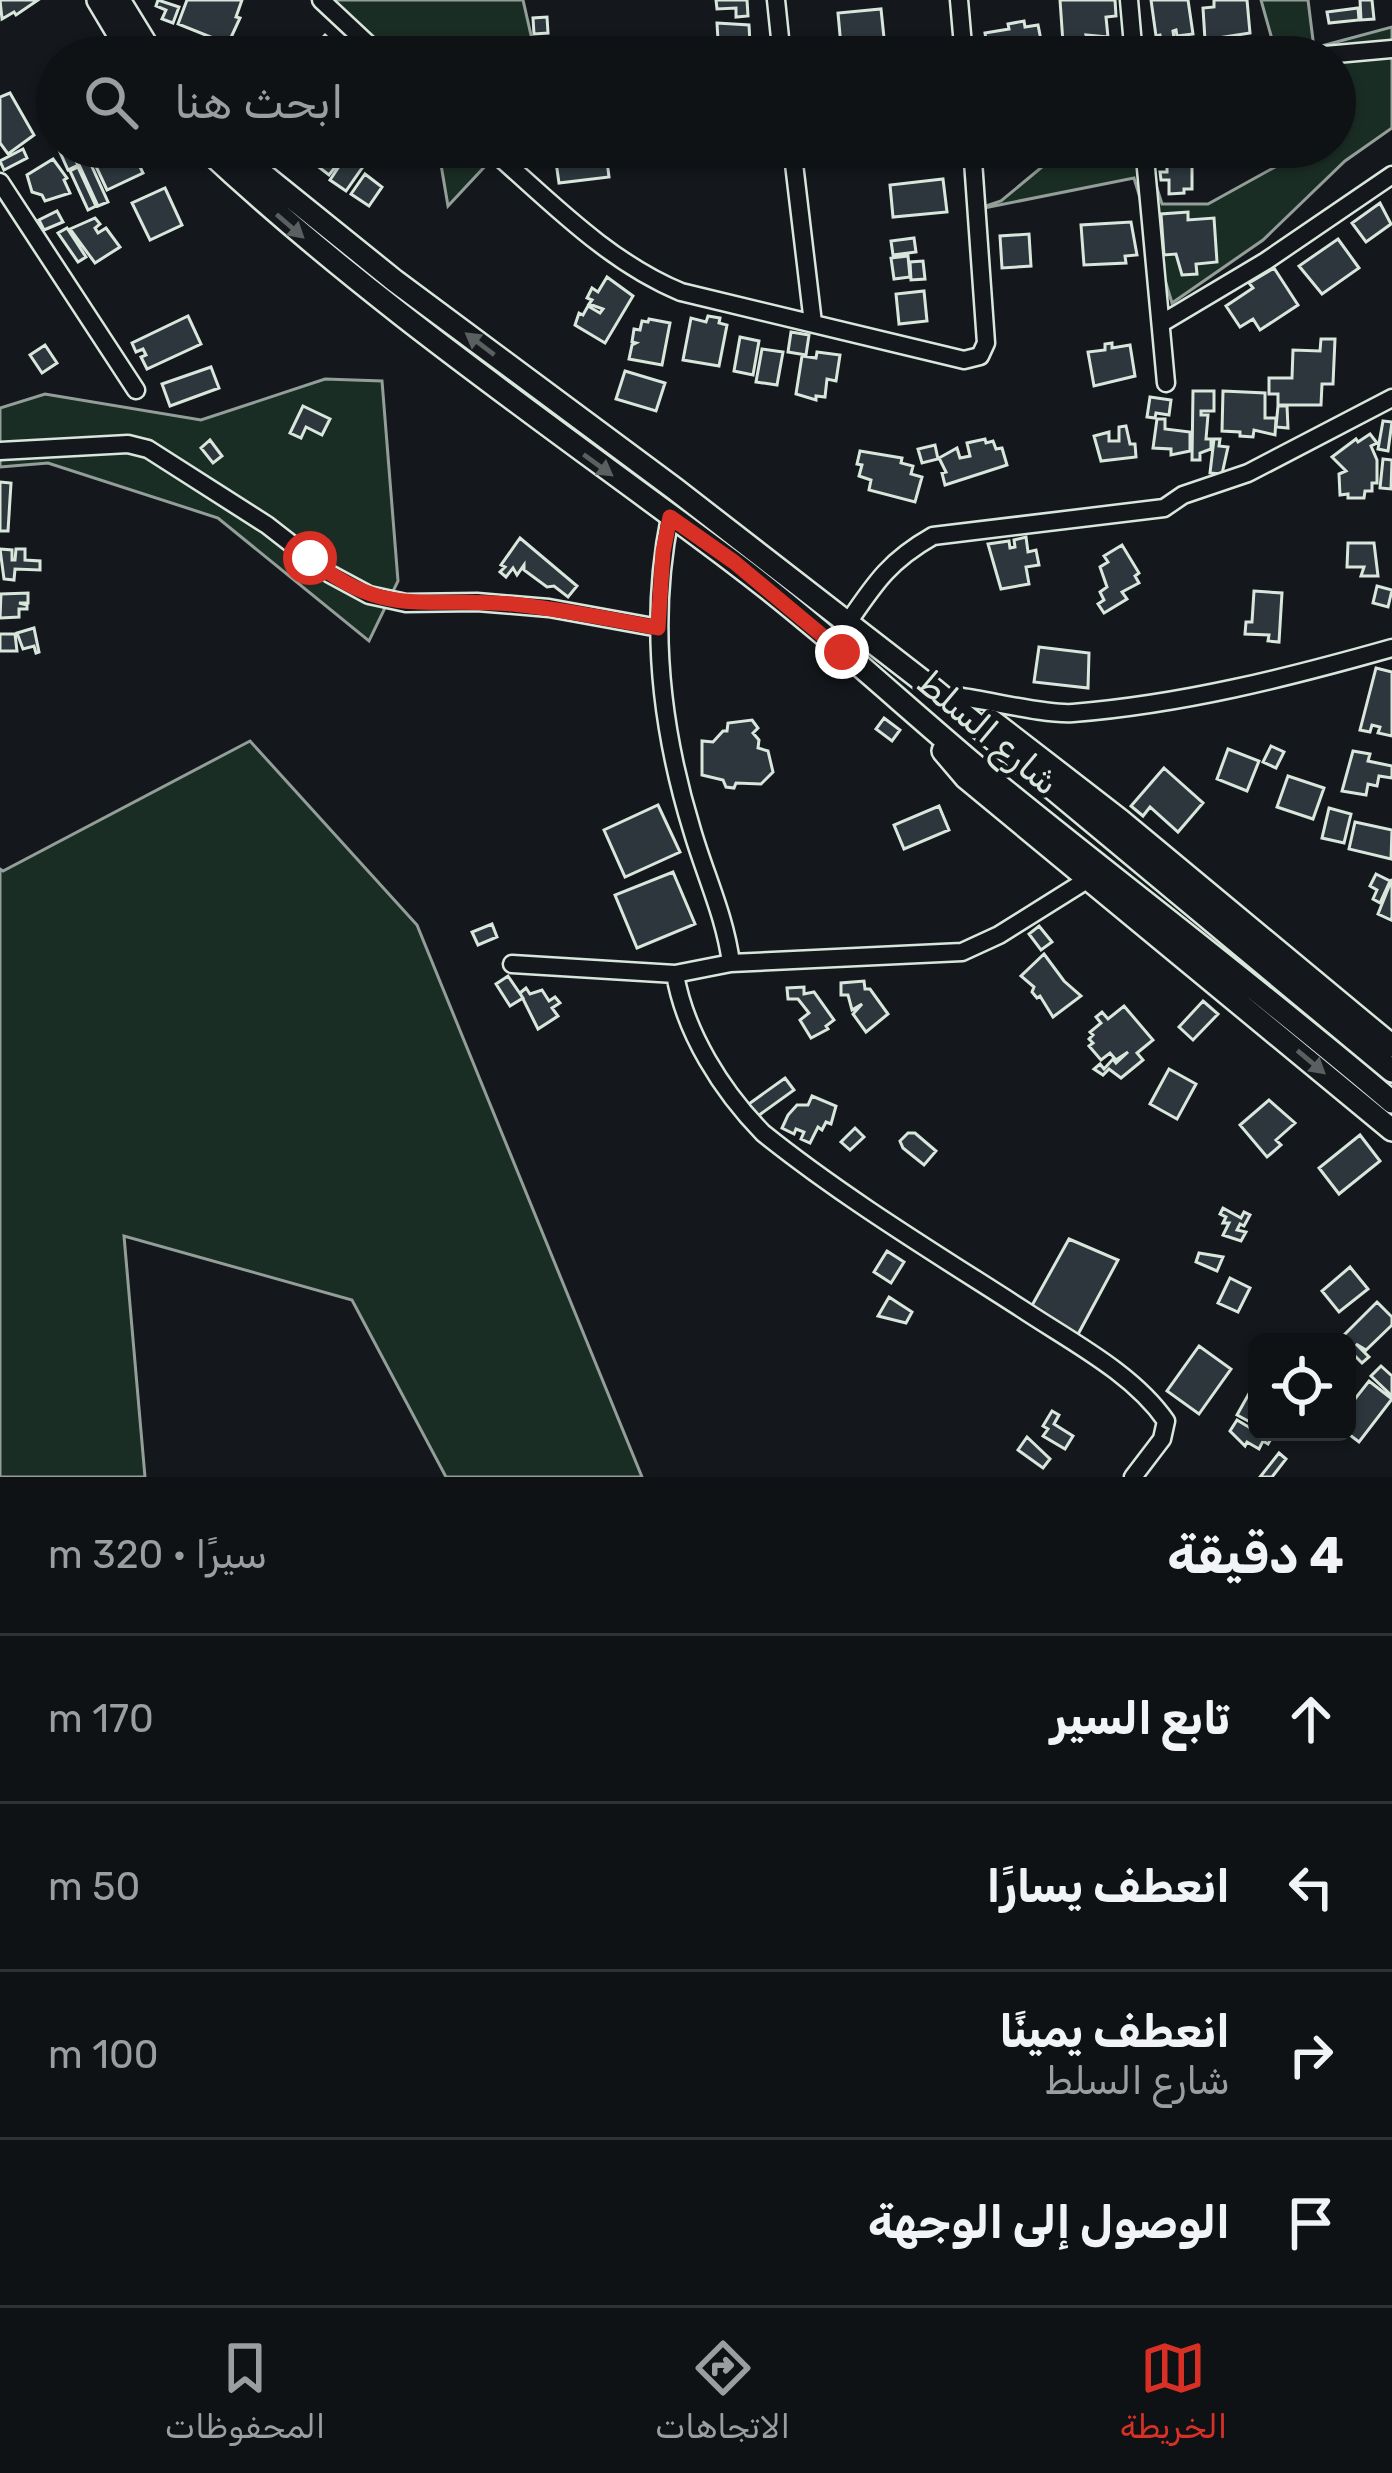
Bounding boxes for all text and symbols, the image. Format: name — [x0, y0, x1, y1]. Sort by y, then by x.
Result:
search box — [36, 36, 1356, 168]
icon: search — [78, 69, 144, 135]
text: ابحث هنا — [174, 76, 344, 129]
one-way arrow — [276, 212, 305, 239]
one-way arrow — [464, 332, 496, 356]
one-way arrow — [582, 453, 614, 477]
route start — [283, 531, 337, 585]
route end — [815, 625, 869, 679]
street label: شارع السلط — [907, 661, 1068, 807]
one-way arrow — [1296, 1048, 1326, 1075]
map controls — [1248, 1333, 1356, 1441]
button: locate — [1248, 1333, 1356, 1441]
text: 4 دقيقة — [1167, 1525, 1344, 1586]
text: سيرًا · 320 m — [48, 1532, 267, 1578]
icon: ahead — [1278, 1686, 1344, 1752]
text: تابع السير — [1050, 1692, 1230, 1745]
text: 170 m — [48, 1696, 154, 1742]
icon: left — [1278, 1854, 1344, 1920]
text: انعطف يسارًا — [986, 1860, 1230, 1913]
text: 50 m — [48, 1864, 140, 1910]
text: انعطف يمينًا — [999, 2005, 1230, 2058]
icon: right — [1278, 2022, 1344, 2088]
text: 100 m — [48, 2032, 158, 2078]
text: شارع السلط — [1044, 2058, 1230, 2104]
icon: arrive — [1278, 2190, 1344, 2256]
text: الوصول إلى الوجهة — [868, 2196, 1230, 2249]
tab: المحفوظات — [165, 2335, 325, 2446]
tab: الاتجاهات — [655, 2335, 790, 2446]
tab: الخريطة — [1120, 2335, 1227, 2446]

